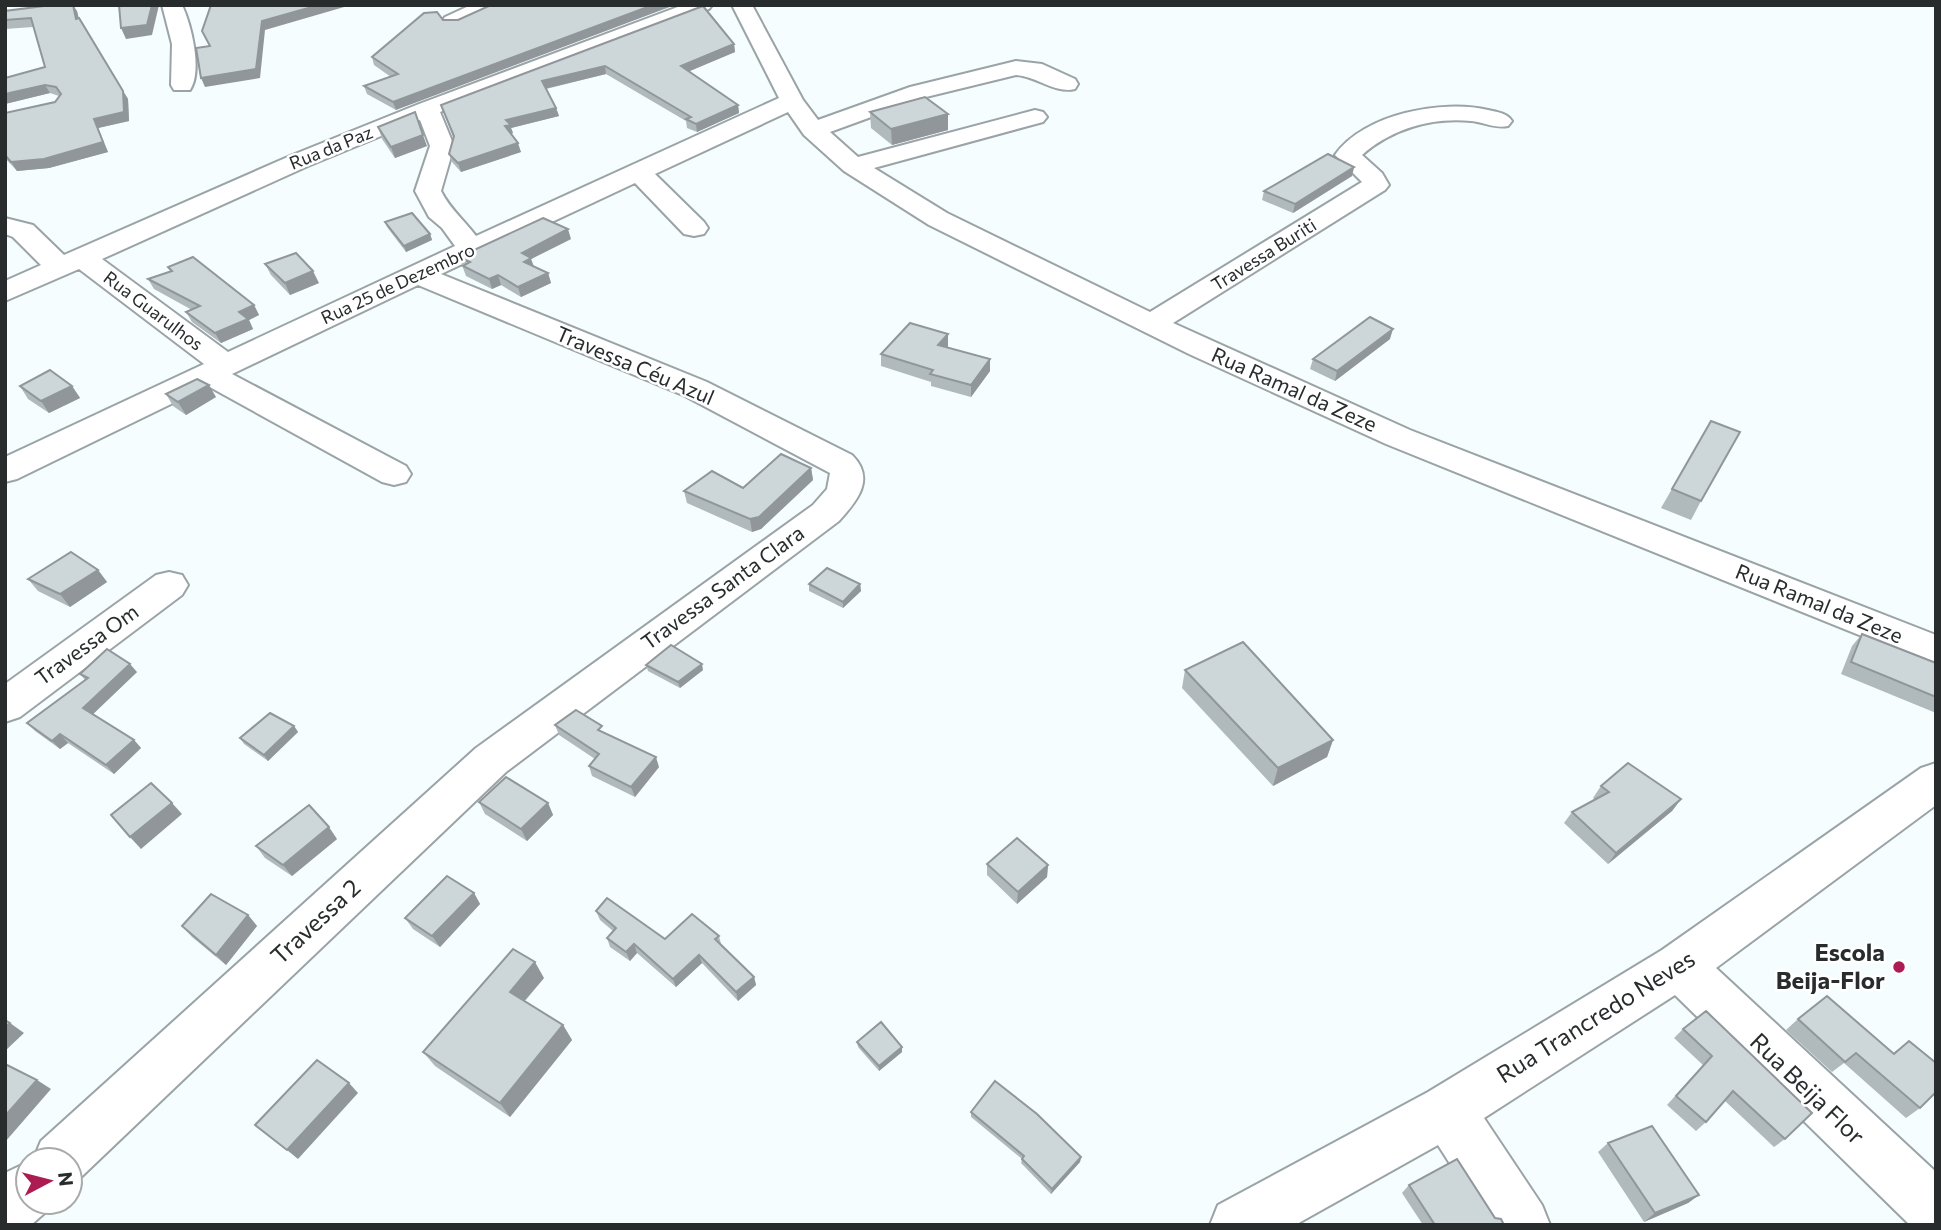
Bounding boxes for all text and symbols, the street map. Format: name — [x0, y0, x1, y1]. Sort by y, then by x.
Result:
street label: Rua da Paz — [286, 120, 375, 174]
street label: Travessa Buriti — [1207, 213, 1320, 295]
street label: Rua 25 de Dezembro — [317, 238, 478, 328]
street label: Rua Guarulhos — [100, 266, 208, 355]
street label: Travessa Céu Azul — [553, 320, 718, 409]
street label: Rua Ramal da Zeze — [1208, 341, 1381, 436]
street label: Travessa Santa Clara — [636, 519, 808, 654]
street label: Rua Ramal da Zeze — [1732, 558, 1907, 648]
street label: Travessa Om — [30, 598, 143, 690]
street label: Travessa 2 — [264, 872, 366, 970]
place label: Escola Beija-Flor — [1776, 937, 1885, 994]
street label: Rua Trancredo Neves — [1491, 943, 1700, 1088]
marker: Escola Beija-Flor — [1891, 959, 1907, 975]
street label: Rua Beija Flor — [1745, 1026, 1872, 1150]
north arrow — [14, 1146, 84, 1216]
text: N — [54, 1170, 79, 1187]

